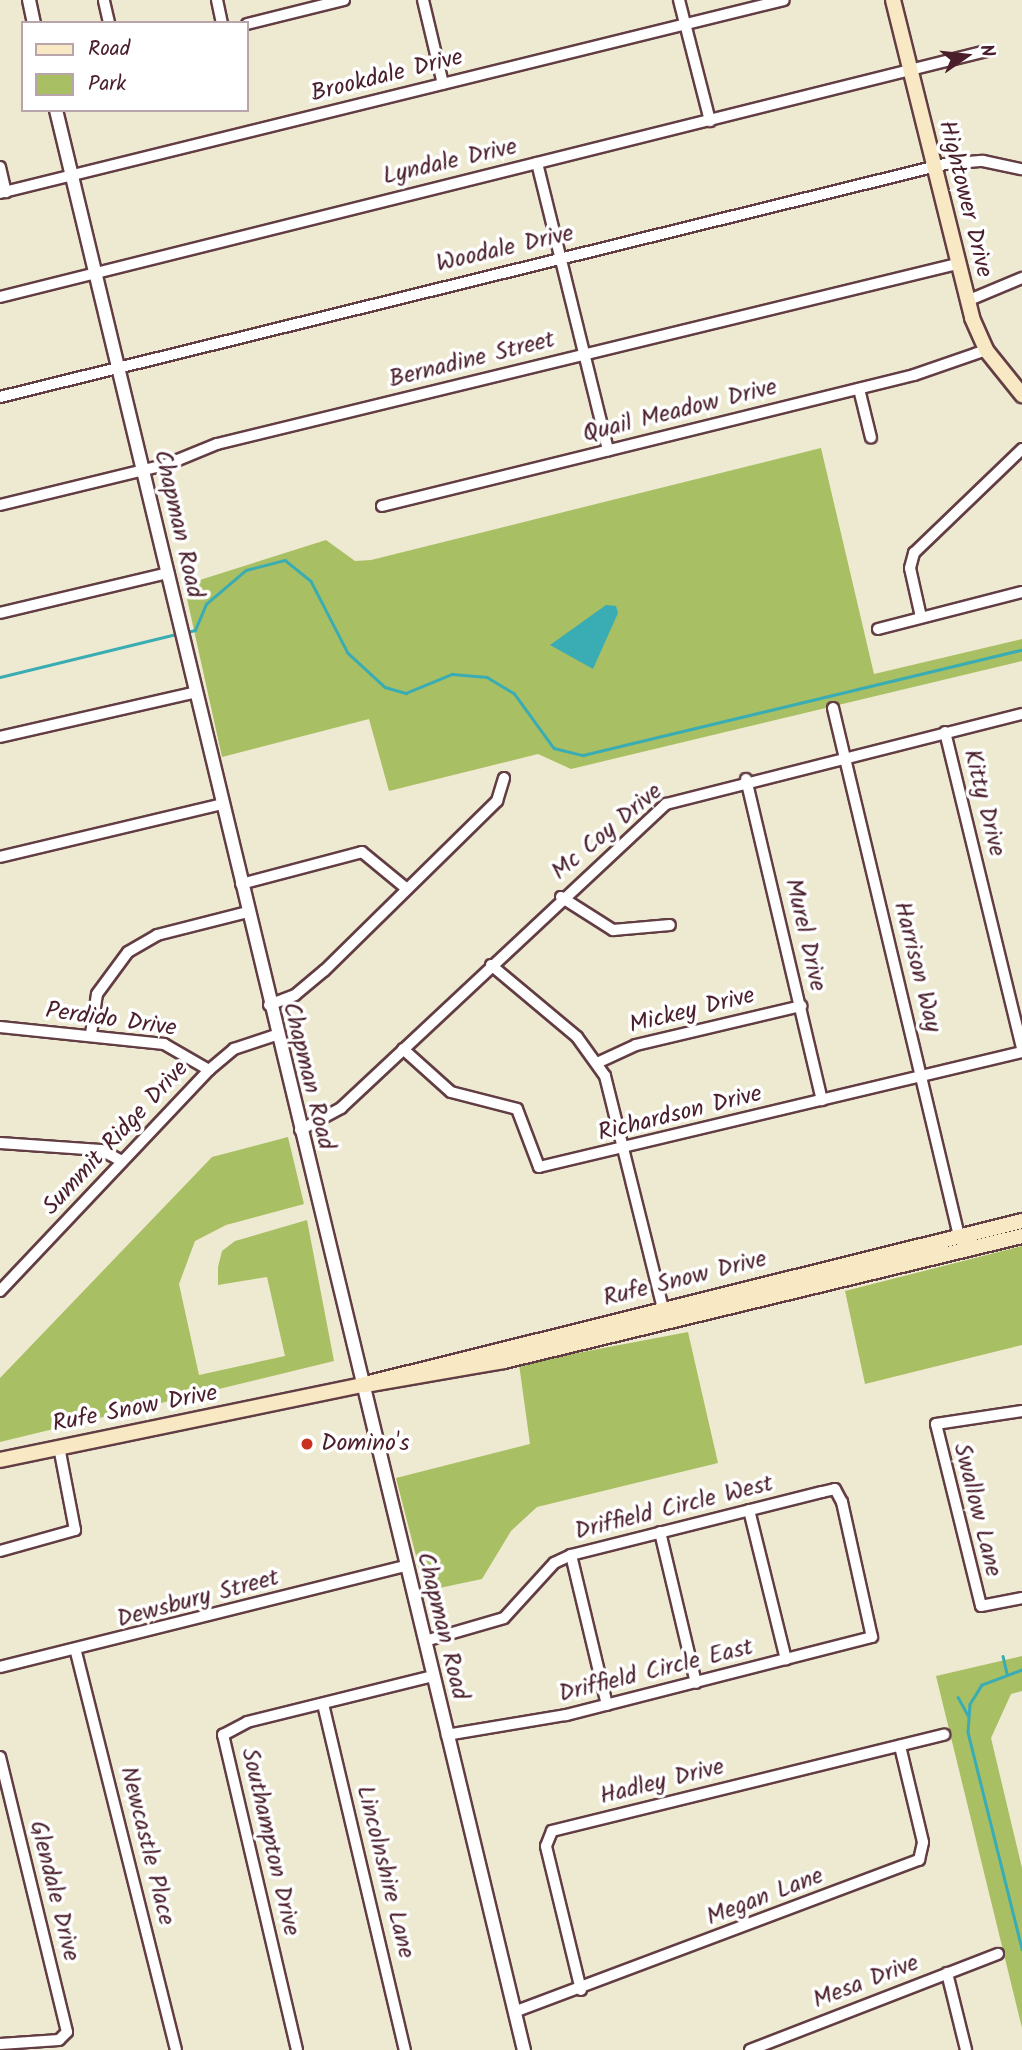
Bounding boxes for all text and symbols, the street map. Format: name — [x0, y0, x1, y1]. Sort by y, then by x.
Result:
legend — [21, 21, 248, 112]
north arrow — [931, 21, 1001, 91]
text: Road — [88, 33, 130, 66]
text: N — [970, 41, 1002, 60]
street label: Brookdale Drive — [308, 43, 466, 109]
text: Park — [88, 68, 126, 101]
street label: Hightower Drive — [932, 118, 998, 280]
street label: Lyndale Drive — [380, 133, 520, 191]
street label: Woodale Drive — [434, 219, 576, 279]
street label: Bernadine Street — [386, 325, 558, 395]
street label: Quail Meadow Drive — [580, 373, 780, 449]
street label: Chapman Road — [147, 447, 209, 601]
street label: Kitty Drive — [957, 746, 1011, 860]
street label: Mc Coy Drive — [546, 777, 668, 887]
street label: Murel Drive — [778, 876, 832, 994]
street label: Harrison Way — [887, 899, 947, 1035]
street label: Mickey Drive — [626, 982, 758, 1040]
street label: Perdido Drive — [44, 997, 178, 1043]
street label: Chapman Road — [276, 999, 340, 1153]
street label: Summit Ridge Drive — [37, 1055, 195, 1221]
street label: Richardson Drive — [595, 1080, 765, 1148]
street label: Rufe Snow Drive — [600, 1245, 770, 1313]
street label: Rufe Snow Drive — [50, 1379, 220, 1439]
place label: Domino's — [321, 1430, 410, 1458]
marker: Domino's — [299, 1436, 315, 1452]
street label: Swallow Lane — [947, 1440, 1007, 1580]
street label: Driffield Circle West — [572, 1469, 776, 1547]
street label: Chapman Road — [410, 1549, 474, 1703]
street label: Dewsbury Street — [114, 1564, 282, 1634]
street label: Driffield Circle East — [556, 1633, 756, 1709]
street label: Southampton Drive — [234, 1745, 306, 1939]
street label: Hadley Drive — [597, 1753, 727, 1811]
street label: Newcastle Place — [113, 1764, 181, 1928]
street label: Lincolnshire Lane — [350, 1783, 420, 1961]
street label: Glendale Drive — [23, 1818, 85, 1964]
street label: Megan Lane — [703, 1862, 827, 1932]
street label: Mesa Drive — [809, 1949, 923, 2015]

